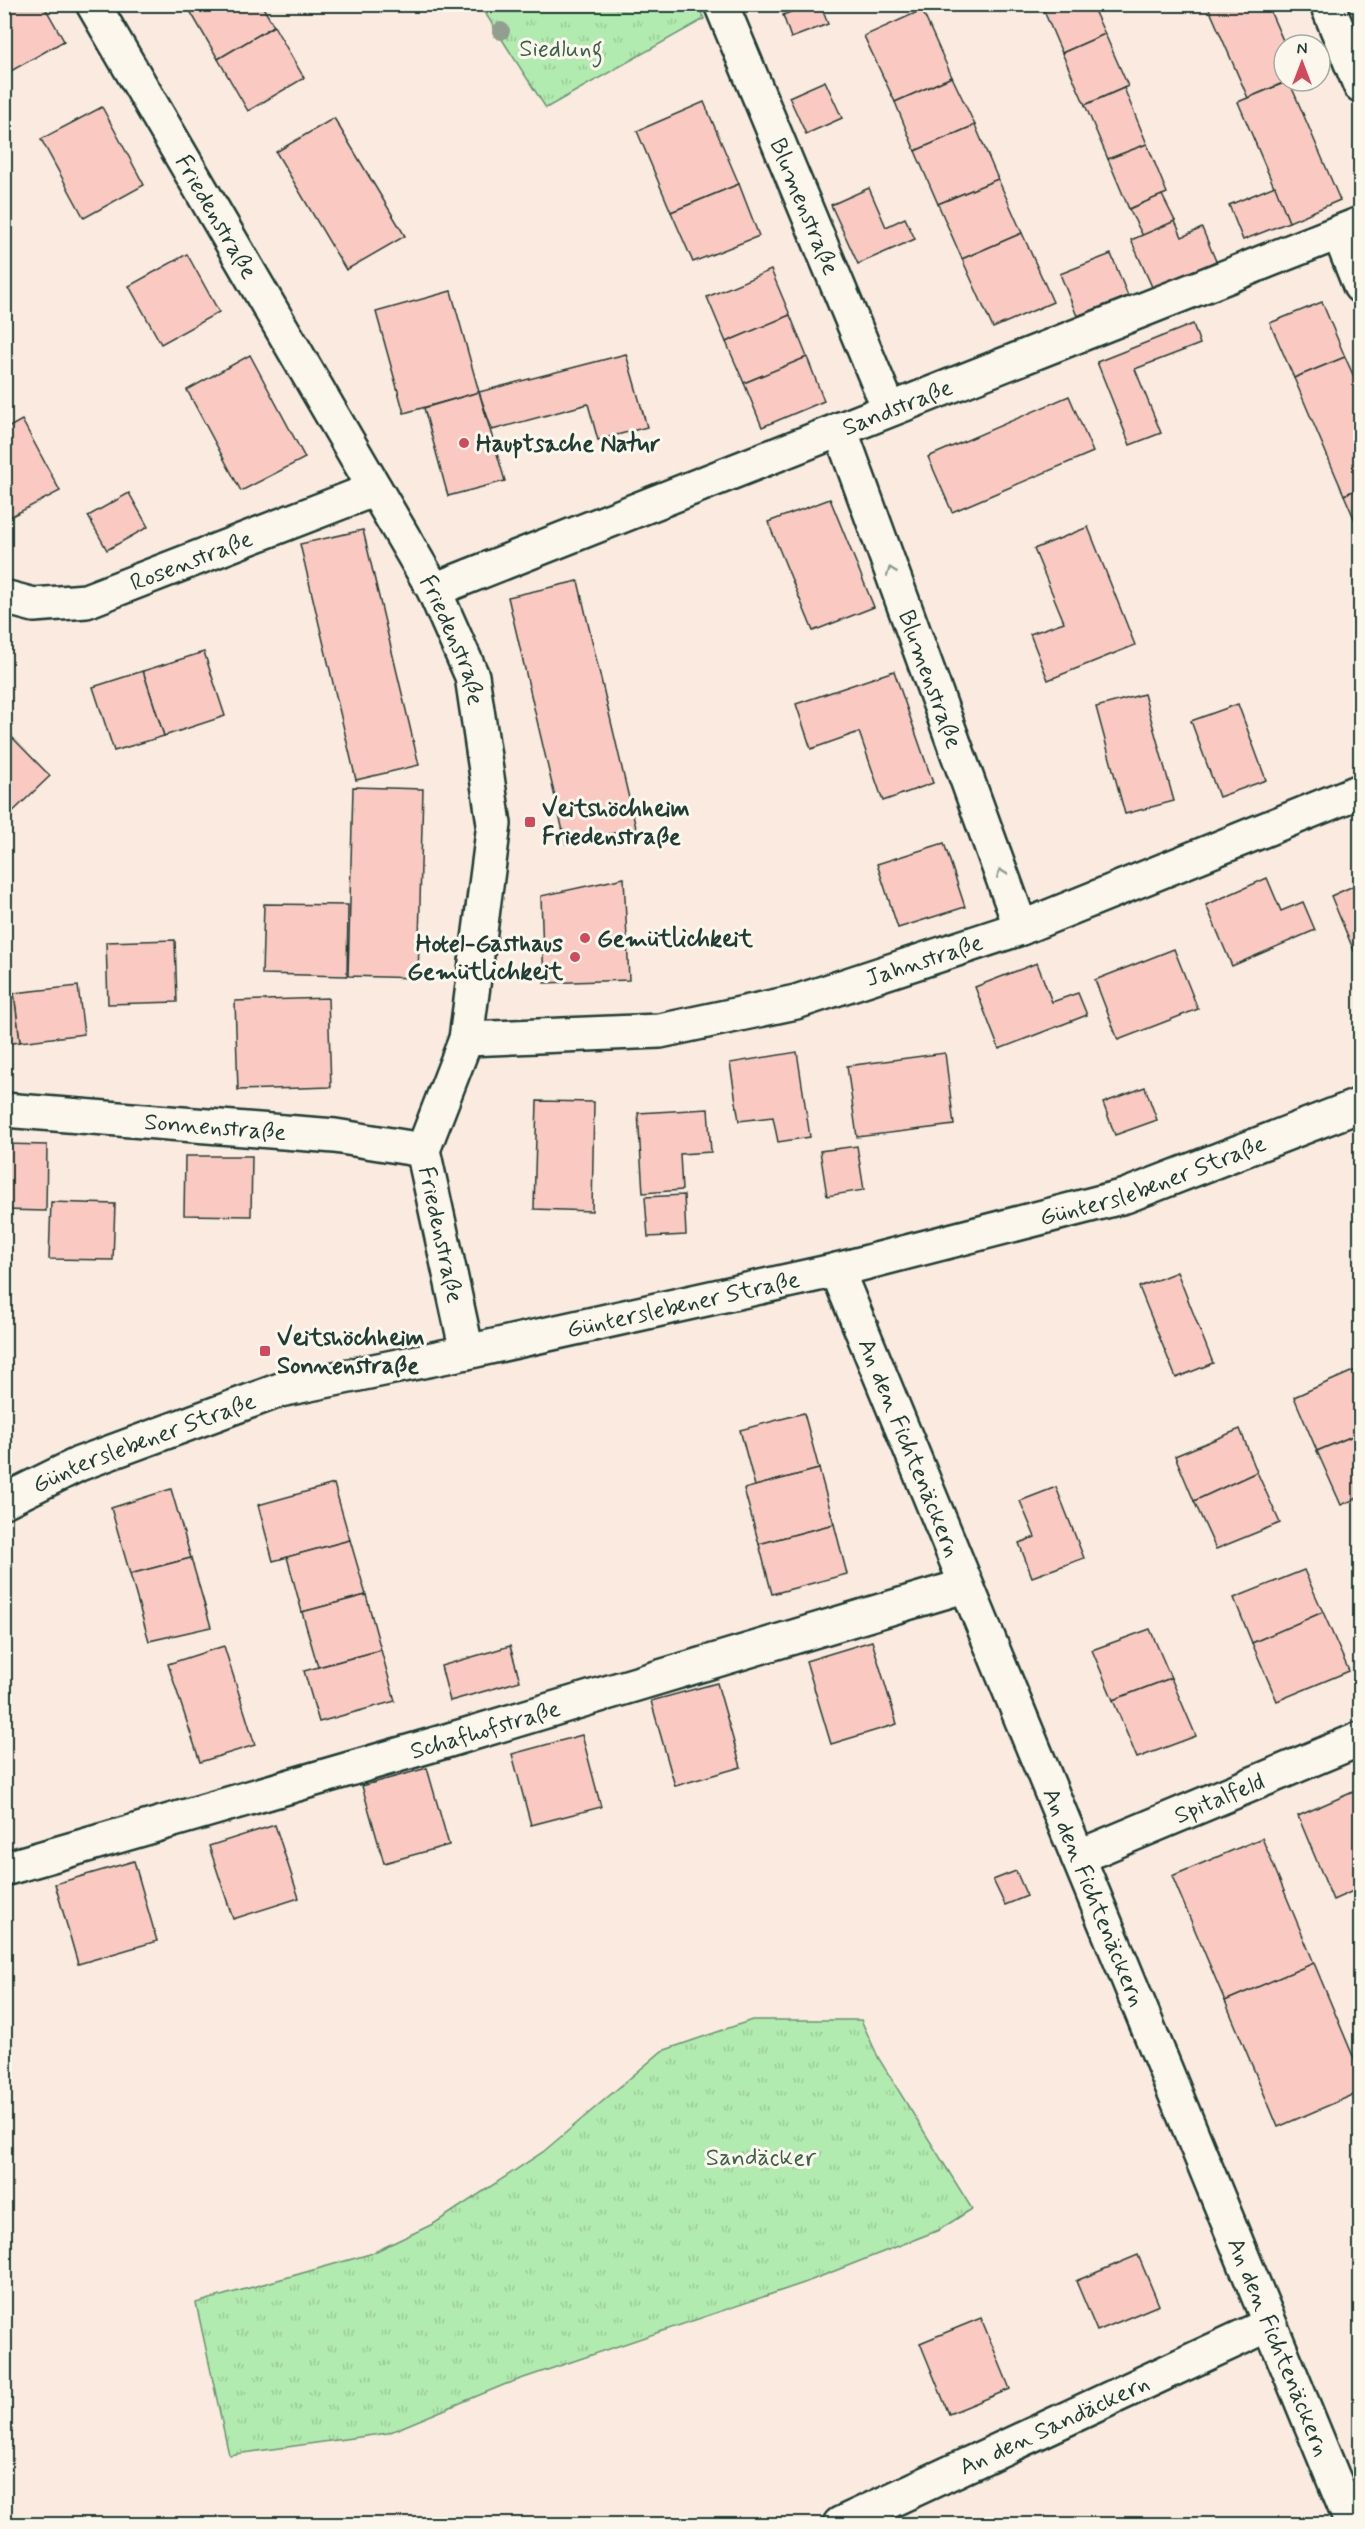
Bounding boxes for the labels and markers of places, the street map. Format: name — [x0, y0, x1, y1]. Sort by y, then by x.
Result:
place label: Hauptsache Natur — [476, 429, 660, 460]
marker: Hauptsache Natur — [457, 436, 471, 450]
place label: Veitshöchheim Friedenstraße — [542, 794, 690, 853]
marker: Veitshöchheim Friedenstraße — [523, 815, 537, 829]
place label: Gemütlichkeit — [597, 924, 754, 955]
place label: Hotel-Gasthaus Gemütlichkeit — [407, 929, 564, 988]
marker: Gemütlichkeit — [578, 931, 592, 945]
marker: Hotel-Gasthaus Gemütlichkeit — [568, 950, 582, 964]
place label: Veitshöchheim Sonnenstraße — [277, 1323, 425, 1382]
marker: Veitshöchheim Sonnenstraße — [258, 1344, 272, 1358]

